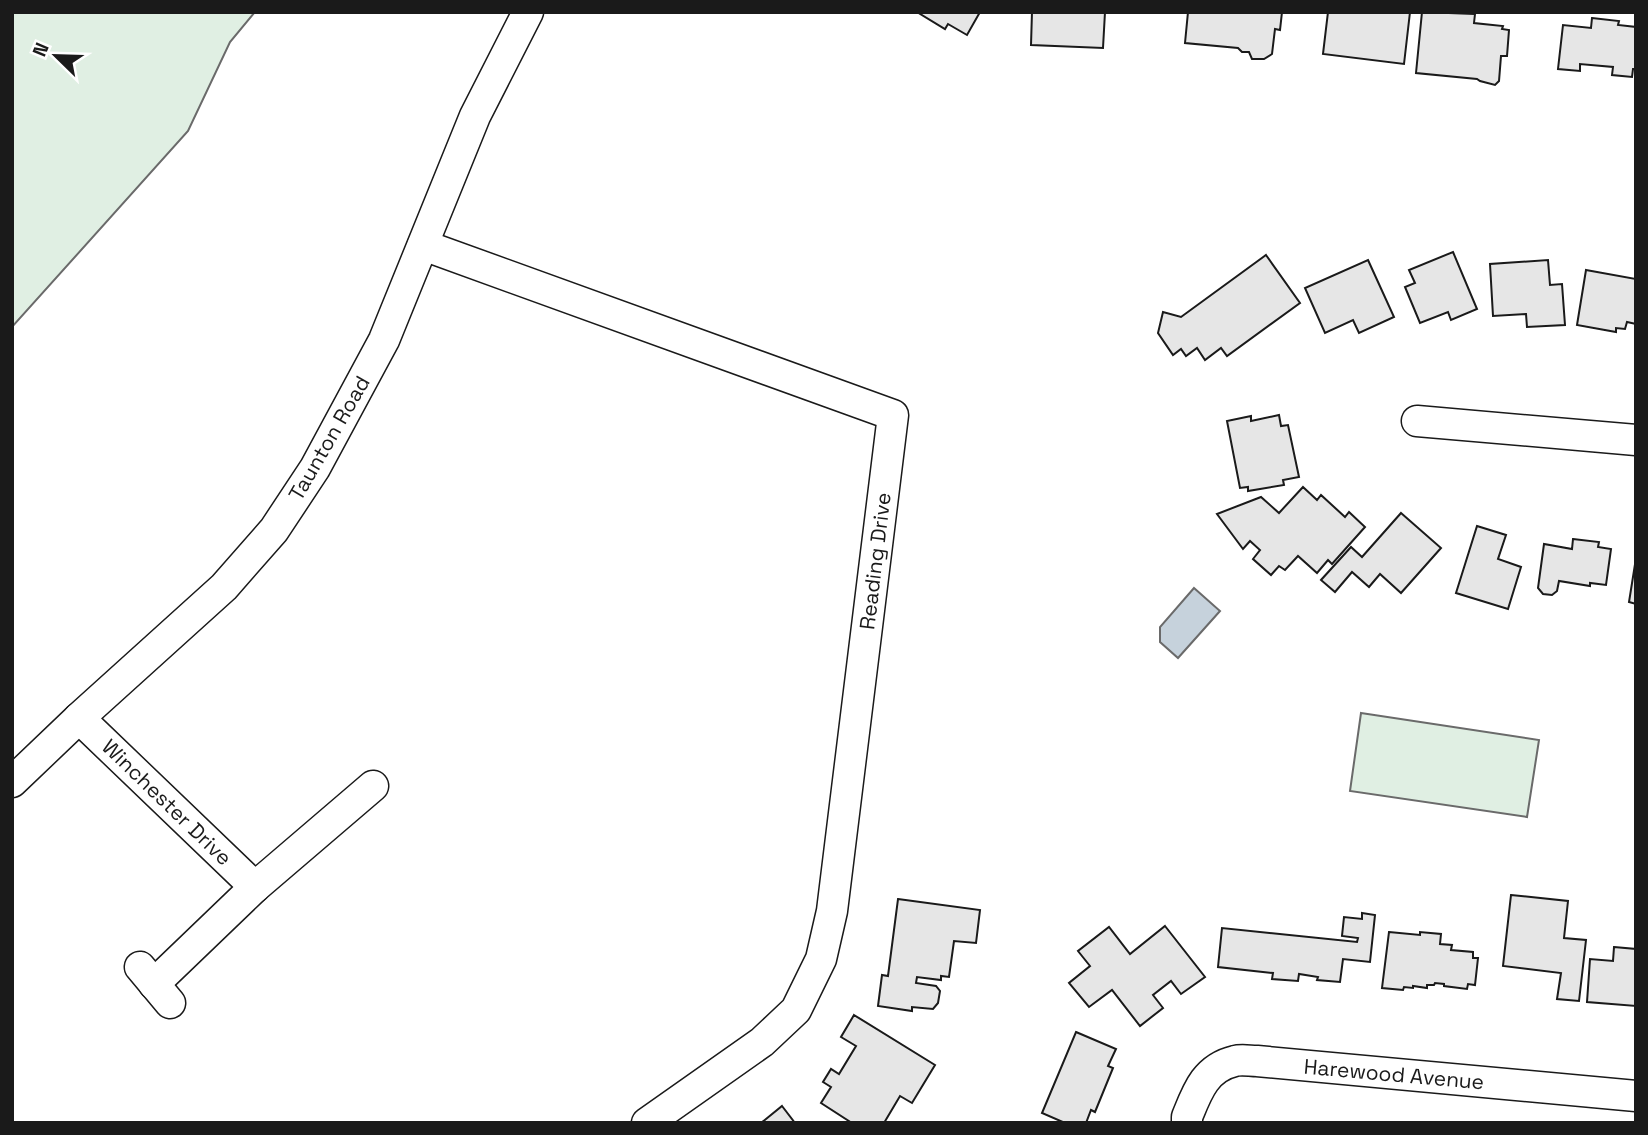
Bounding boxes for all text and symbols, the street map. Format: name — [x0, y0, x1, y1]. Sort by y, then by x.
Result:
north arrow — [21, 21, 91, 91]
text: N — [27, 39, 55, 60]
street label: Taunton Road — [282, 371, 376, 505]
street label: Reading Drive — [853, 491, 897, 631]
street label: Winchester Drive — [96, 733, 238, 871]
street label: Harewood Avenue — [1303, 1053, 1485, 1095]

